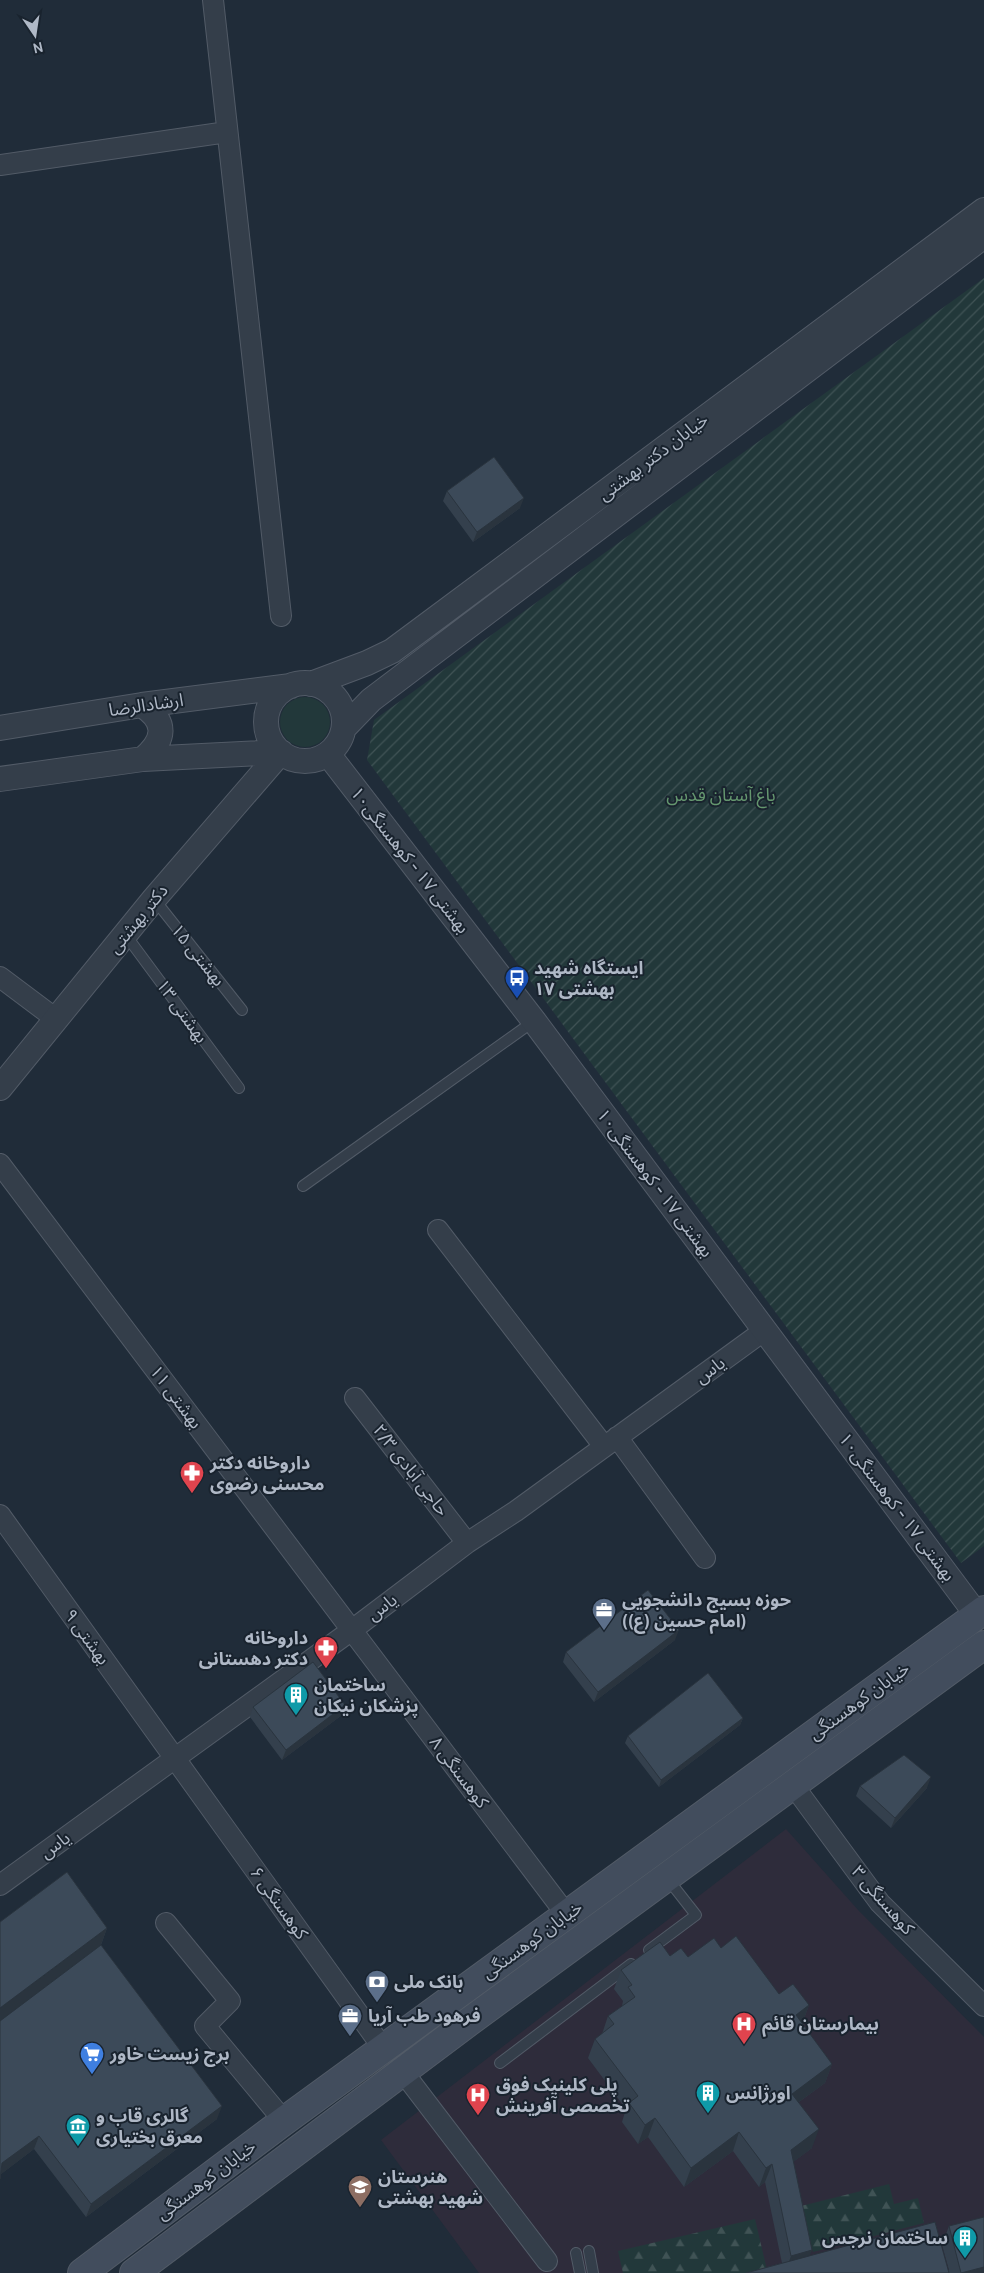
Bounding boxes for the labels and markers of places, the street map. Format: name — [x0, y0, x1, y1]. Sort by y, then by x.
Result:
place label: ایستگاه شهید بهشتی ۱۷ — [534, 957, 644, 1000]
bus stop icon: ایستگاه شهید بهشتی ۱۷ — [504, 965, 530, 999]
place label: داروخانه دکتر محسنی رضوی — [209, 1452, 325, 1495]
pharmacy icon: داروخانه دکتر محسنی رضوی — [179, 1460, 205, 1494]
place label: حوزه بسیج دانشجویی (امام حسین (ع)) — [622, 1589, 791, 1634]
office icon: حوزه بسیج دانشجویی (امام حسین (ع)) — [591, 1597, 617, 1631]
place label: داروخانه دکتر دهستانی — [199, 1627, 308, 1670]
pharmacy icon: داروخانه دکتر دهستانی — [313, 1635, 339, 1669]
place label: ساختمان پزشکان نیکان — [314, 1674, 419, 1718]
building icon: ساختمان پزشکان نیکان — [283, 1682, 309, 1716]
bank icon: بانک ملی — [364, 1969, 390, 2003]
place label: بانک ملی — [394, 1971, 463, 1993]
office icon: فرهود طب آریا — [337, 2003, 363, 2037]
place label: فرهود طب آریا — [368, 2005, 481, 2027]
hospital icon: بیمارستان قائم — [731, 2011, 757, 2045]
place label: بیمارستان قائم — [762, 2013, 879, 2037]
supermarket icon: برج زیست خاور — [79, 2041, 105, 2075]
place label: برج زیست خاور — [109, 2043, 230, 2067]
place label: پلی کلینیک فوق تخصصی آفرینش — [496, 2074, 630, 2117]
building icon: اورژانس — [695, 2080, 721, 2114]
hospital icon: پلی کلینیک فوق تخصصی آفرینش — [465, 2082, 491, 2116]
place label: اورژانس — [726, 2082, 791, 2104]
place label: گالری قاب و معرق بختیاری — [96, 2105, 203, 2148]
museum icon: گالری قاب و معرق بختیاری — [65, 2113, 91, 2147]
place label: هنرستان شهید بهشتی — [378, 2166, 483, 2209]
school or university icon: هنرستان شهید بهشتی — [347, 2174, 373, 2208]
building icon: ساختمان نرجس — [952, 2225, 978, 2259]
place label: ساختمان نرجس — [822, 2227, 948, 2249]

